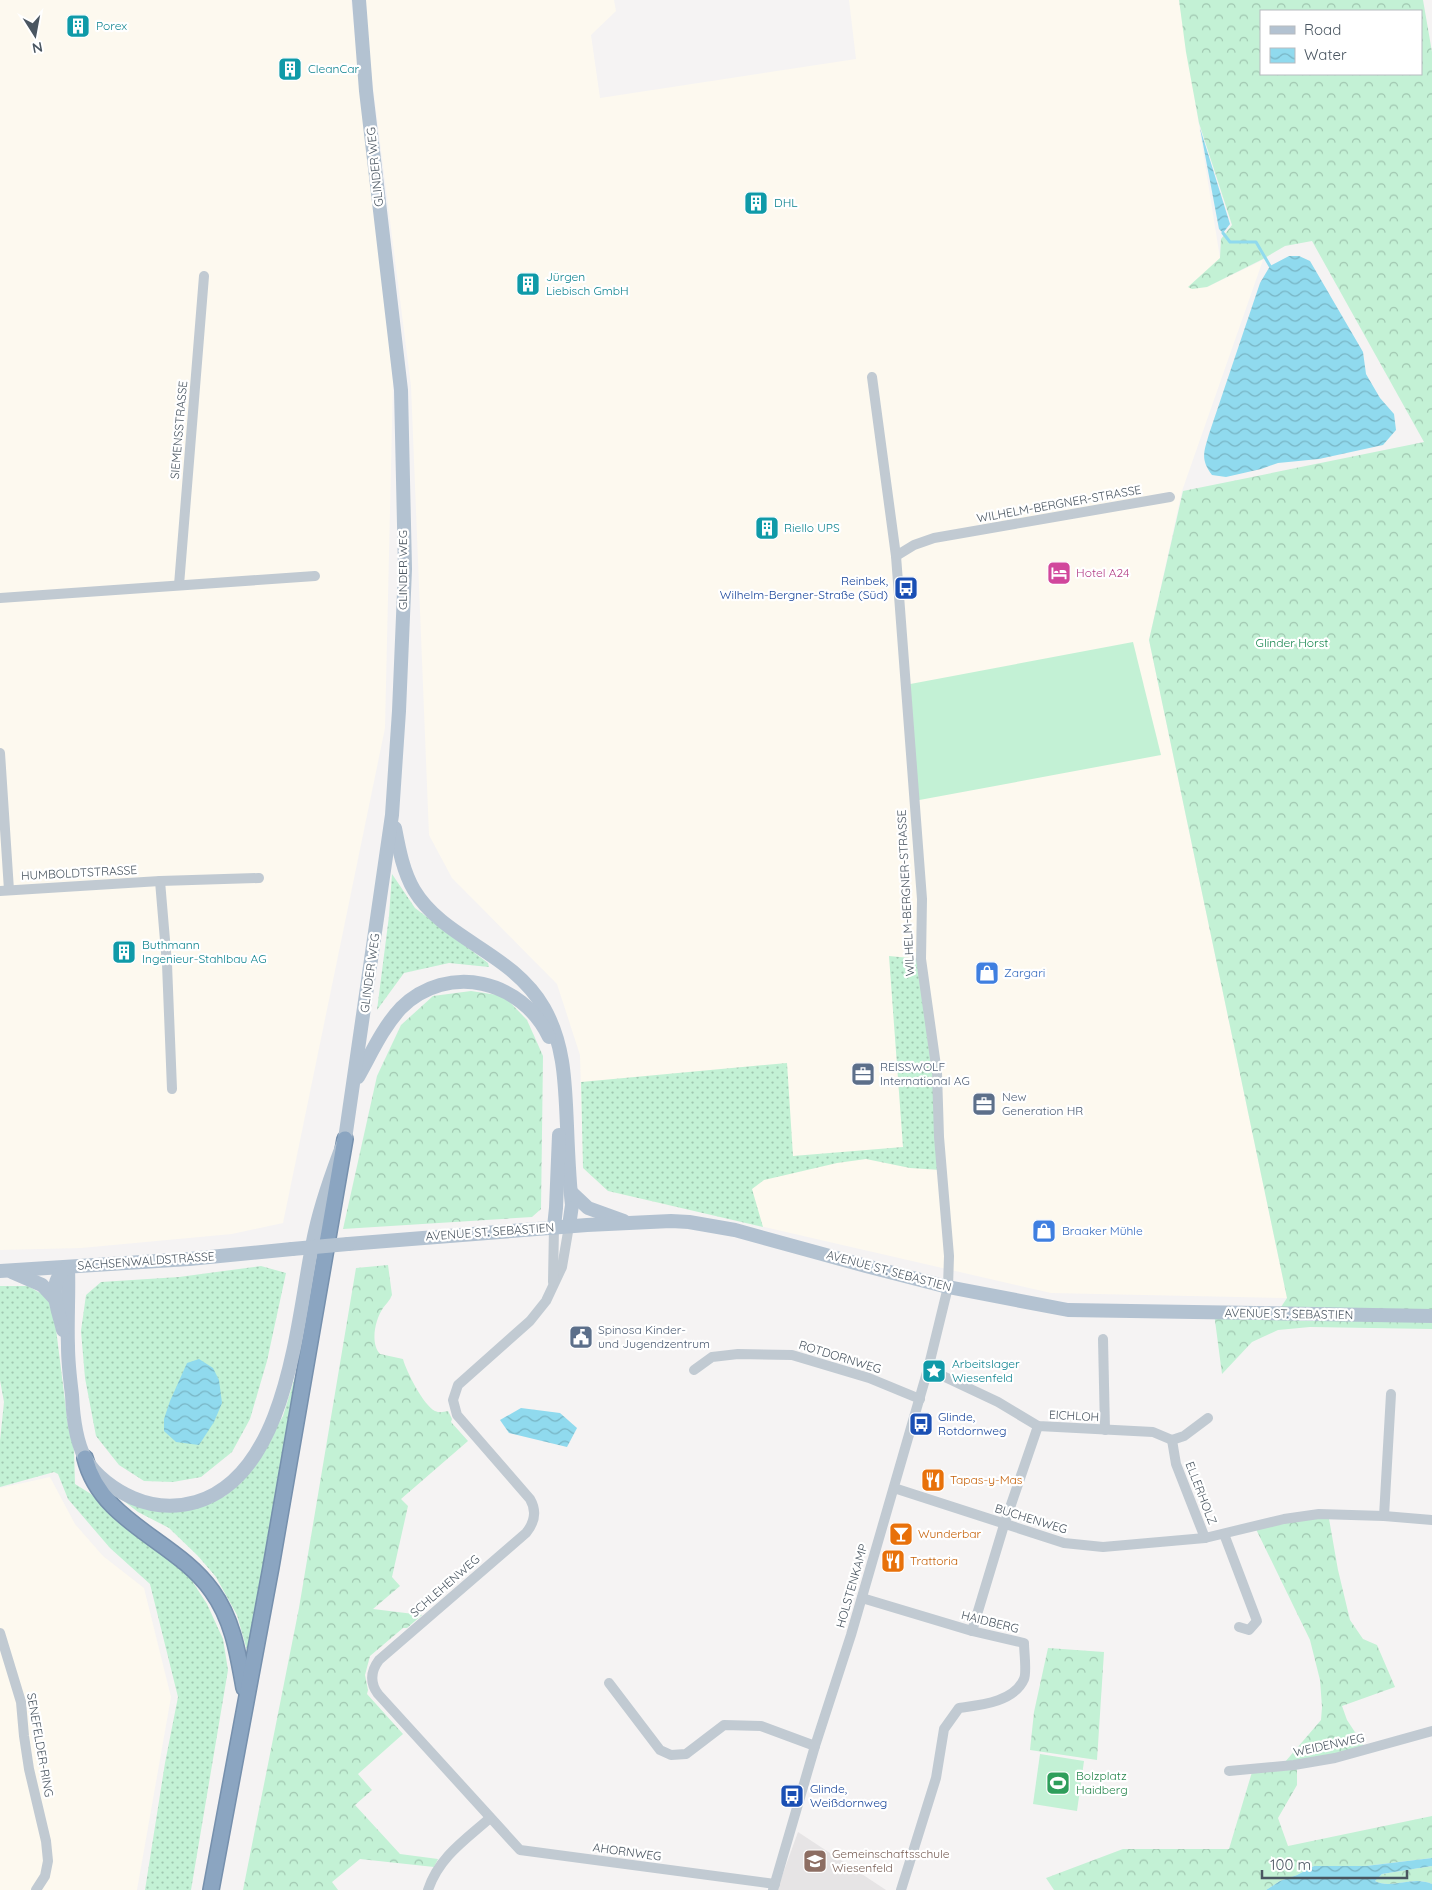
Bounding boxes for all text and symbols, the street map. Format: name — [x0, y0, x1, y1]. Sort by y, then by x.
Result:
north arrow — [10, 10, 60, 60]
legend — [1260, 10, 1422, 75]
building icon: Porex — [65, 13, 91, 39]
place label: Porex — [96, 18, 127, 33]
text: Road — [1304, 20, 1341, 39]
text: N — [31, 38, 44, 58]
text: Water — [1304, 45, 1347, 64]
building icon: CleanCar — [277, 56, 303, 82]
place label: CleanCar — [308, 61, 360, 76]
street label: GLINDER WEG — [363, 127, 386, 208]
building icon: DHL — [743, 190, 769, 216]
place label: DHL — [774, 195, 798, 210]
place label: Jürgen Liebisch GmbH — [546, 269, 629, 298]
building icon: Jürgen Liebisch GmbH — [515, 271, 541, 297]
street label: SIEMENSSTRASSE — [167, 380, 190, 480]
street label: WILHELM-BERGNER-STRASSE — [976, 482, 1142, 525]
building icon: Riello UPS — [754, 515, 780, 541]
place label: Riello UPS — [784, 520, 840, 535]
street label: GLINDER WEG — [395, 530, 410, 610]
hotel icon: Hotel A24 — [1046, 560, 1072, 586]
place label: Hotel A24 — [1076, 565, 1129, 580]
place label: Reinbek, Wilhelm-Bergner-Straße (Süd) — [720, 573, 888, 602]
bus stop icon: Reinbek, Wilhelm-Bergner-Straße (Süd) — [893, 575, 919, 601]
park label: Glinder Horst — [1256, 635, 1328, 650]
street label: WILHELM-BERGNER-STRASSE — [894, 809, 917, 977]
street label: HUMBOLDTSTRASSE — [21, 862, 138, 883]
street label: GLINDER WEG — [357, 932, 382, 1014]
place label: Buthmann Ingenieur-Stahlbau AG — [142, 937, 267, 966]
building icon: Buthmann Ingenieur-Stahlbau AG — [111, 939, 137, 965]
shop icon: Zargari — [974, 960, 1000, 986]
place label: Zargari — [1004, 965, 1045, 980]
place label: REISSWOLF International AG — [880, 1059, 970, 1088]
office icon: REISSWOLF International AG — [850, 1061, 876, 1087]
place label: New Generation HR — [1002, 1089, 1083, 1118]
office icon: New Generation HR — [971, 1091, 997, 1117]
shop icon: Braaker Mühle — [1031, 1218, 1057, 1244]
street label: AVENUE ST. SEBASTIEN — [425, 1220, 555, 1243]
place label: Braaker Mühle — [1062, 1223, 1143, 1238]
street label: AVENUE ST. SEBASTIEN — [825, 1247, 953, 1294]
street label: SACHSENWALDSTRASSE — [77, 1248, 215, 1273]
street label: AVENUE ST. SEBASTIEN — [1225, 1305, 1354, 1322]
place label: Spinosa Kinder- und Jugendzentrum — [598, 1322, 710, 1351]
public building icon: Spinosa Kinder- und Jugendzentrum — [568, 1324, 594, 1350]
street label: ROTDORNWEG — [797, 1337, 883, 1376]
place label: Arbeitslager Wiesenfeld — [952, 1356, 1020, 1385]
place icon: Arbeitslager Wiesenfeld — [921, 1358, 947, 1384]
street label: EICHLOH — [1048, 1407, 1100, 1424]
place label: Glinde, Rotdornweg — [938, 1409, 1007, 1438]
bus stop icon: Glinde, Rotdornweg — [908, 1411, 934, 1437]
street label: ELLERHOLZ — [1183, 1459, 1220, 1527]
restaurant icon: Tapas-y-Mas — [920, 1467, 946, 1493]
place label: Tapas-y-Mas — [950, 1472, 1023, 1487]
street label: BUCHENWEG — [993, 1500, 1069, 1537]
bar icon: Wunderbar — [888, 1521, 914, 1547]
place label: Wunderbar — [918, 1526, 981, 1541]
street label: HOLSTENKAMP — [832, 1542, 871, 1630]
restaurant icon: Trattoria — [880, 1548, 906, 1574]
street label: SCHLEHENWEG — [407, 1551, 483, 1620]
place label: Trattoria — [910, 1553, 958, 1568]
street label: HAIDBERG — [960, 1607, 1021, 1636]
street label: SENEFELDER-RING — [24, 1692, 57, 1798]
street label: WEIDENWEG — [1292, 1730, 1366, 1759]
place label: Bolzplatz Haidberg — [1076, 1768, 1128, 1797]
sports icon: Bolzplatz Haidberg — [1045, 1770, 1071, 1796]
place label: Glinde, Weißdornweg — [810, 1781, 887, 1810]
bus stop icon: Glinde, Weißdornweg — [779, 1783, 805, 1809]
street label: AHORNWEG — [592, 1839, 662, 1864]
place label: Gemeinschaftsschule Wiesenfeld — [832, 1846, 950, 1875]
school or university icon: Gemeinschaftsschule Wiesenfeld — [802, 1848, 828, 1874]
scale bar — [1262, 1848, 1407, 1880]
text: 100 m — [1270, 1855, 1311, 1874]

